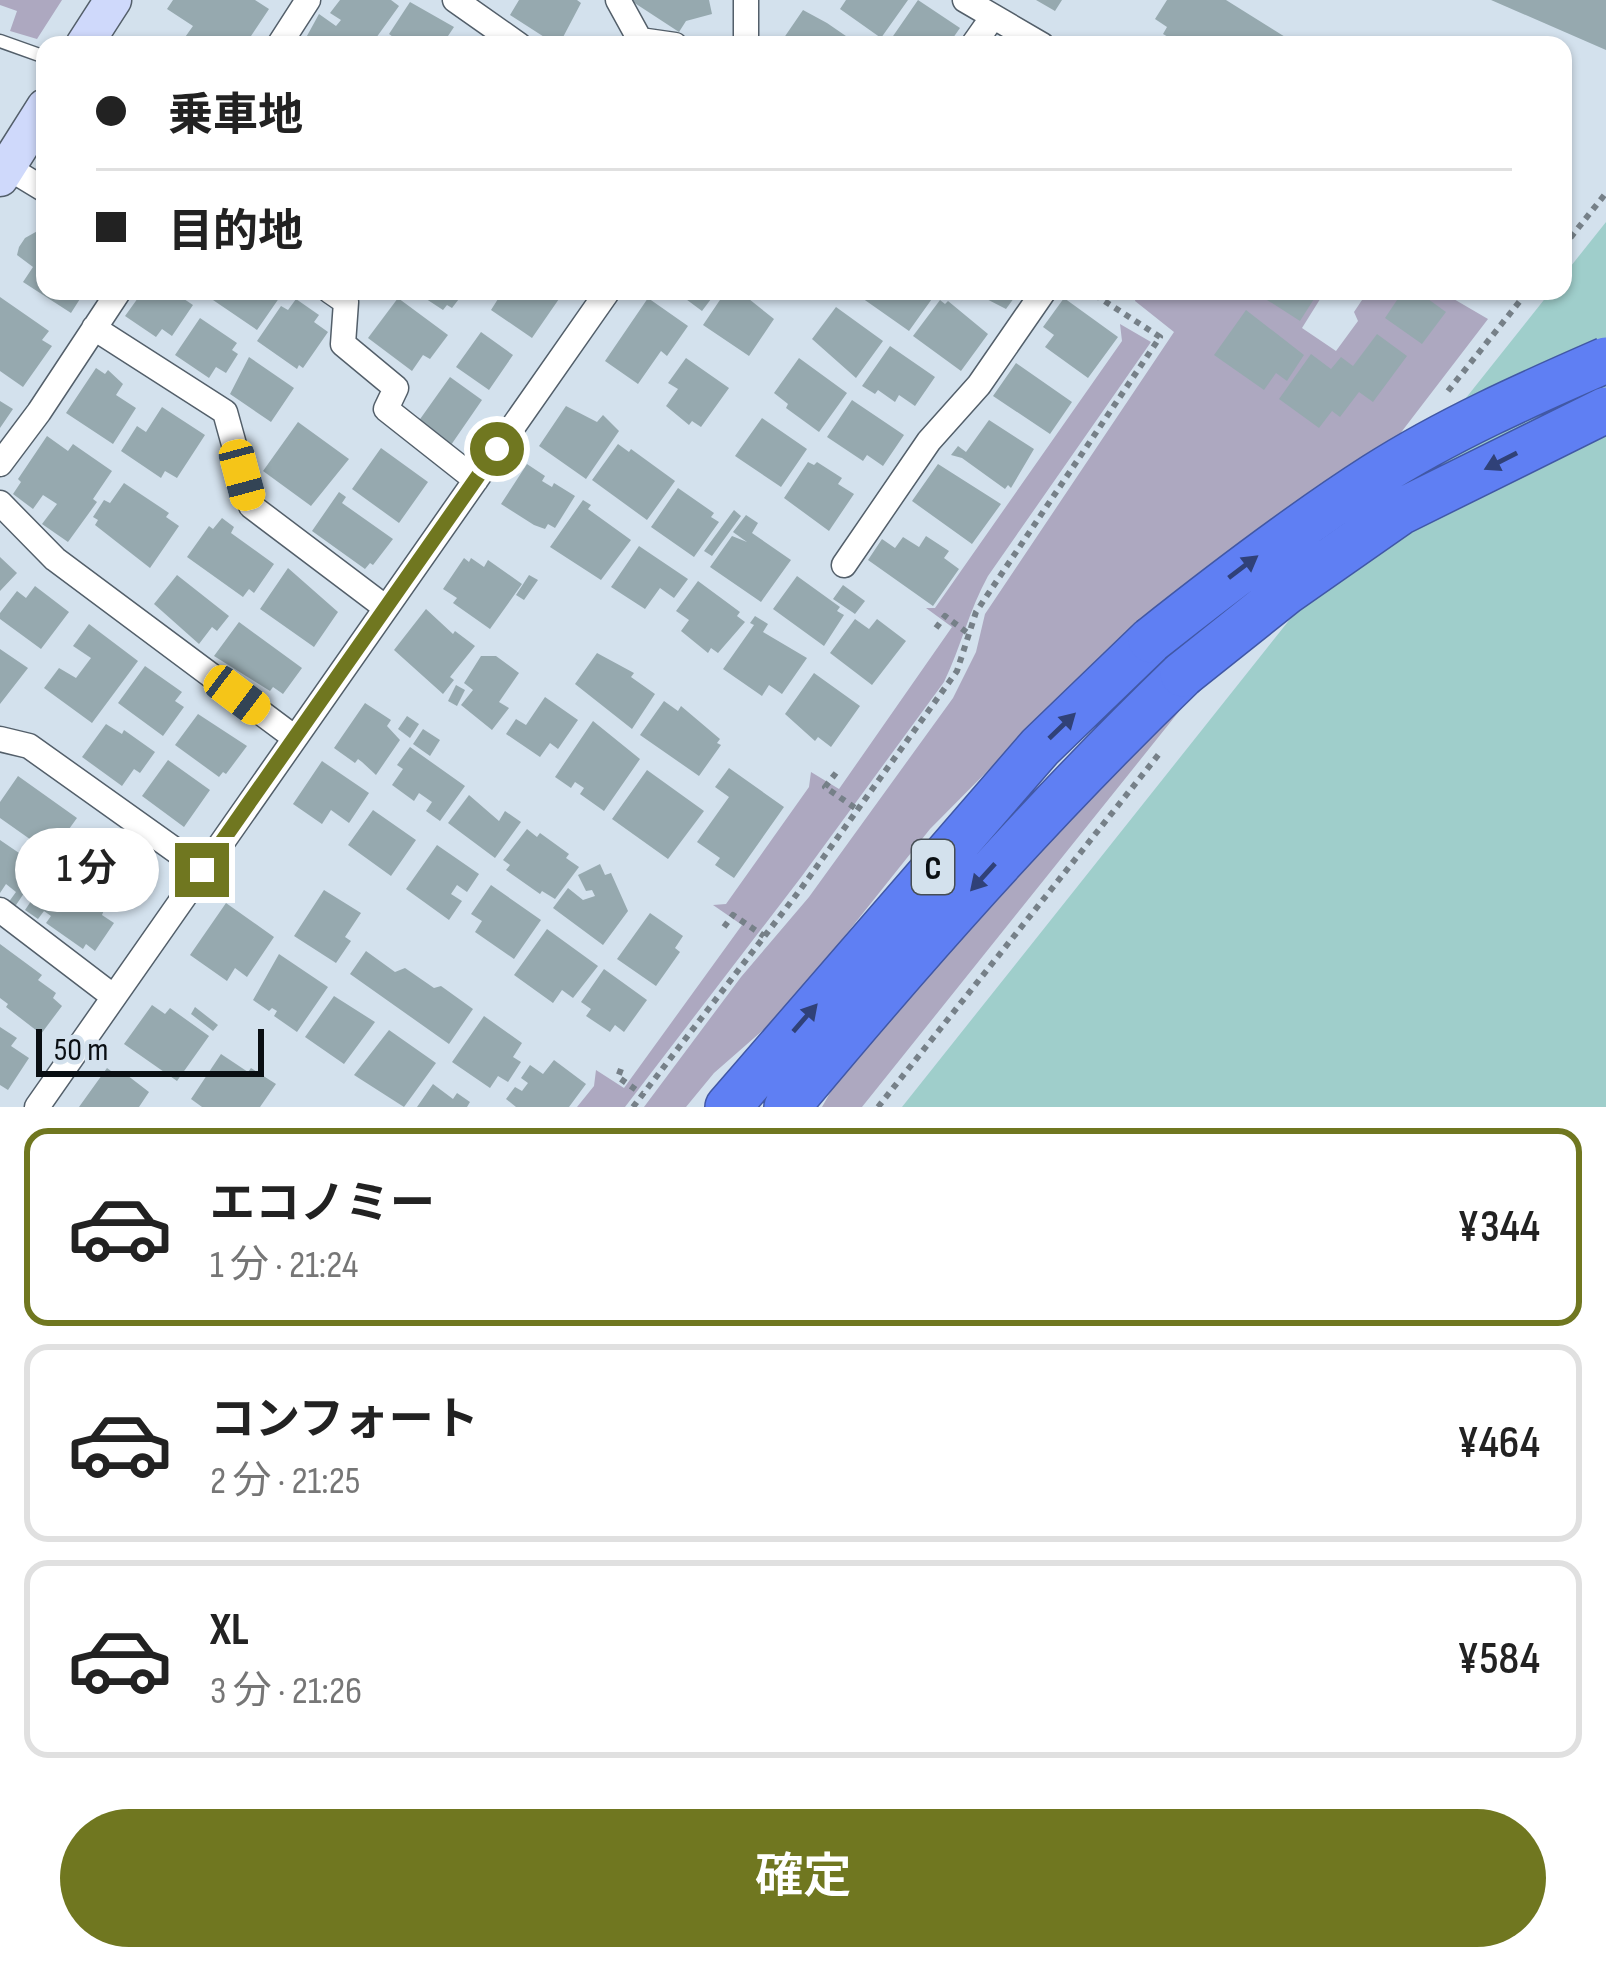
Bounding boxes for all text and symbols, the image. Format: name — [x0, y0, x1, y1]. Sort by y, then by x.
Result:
text: 乗車地 — [168, 89, 303, 144]
text: 目的地 — [168, 205, 303, 260]
route start — [470, 422, 524, 476]
car — [215, 436, 269, 514]
one-way arrow — [1483, 450, 1518, 470]
one-way arrow — [1227, 556, 1259, 580]
car — [197, 659, 277, 731]
one-way arrow — [1047, 712, 1076, 740]
callout: 1 分 — [16, 828, 160, 912]
road number: C — [912, 840, 954, 894]
route end — [175, 843, 229, 897]
text: 1 分 — [57, 846, 117, 893]
one-way arrow — [970, 862, 998, 891]
one-way arrow — [791, 1004, 817, 1034]
scale bar — [36, 1023, 264, 1076]
text: 50 m — [54, 1030, 108, 1070]
icon: car — [66, 1173, 174, 1281]
text: エコノミー — [210, 1177, 435, 1232]
text: ¥344 — [1457, 1200, 1540, 1255]
text: 1 分 · 21:24 — [210, 1242, 358, 1289]
icon: car — [66, 1389, 174, 1497]
text: コンフォート — [210, 1393, 479, 1448]
text: ¥464 — [1457, 1416, 1540, 1471]
text: 2 分 · 21:25 — [210, 1458, 360, 1505]
text: XL — [210, 1603, 249, 1658]
icon: car — [66, 1605, 174, 1713]
text: ¥584 — [1457, 1632, 1540, 1687]
text: 3 分 · 21:26 — [210, 1668, 362, 1715]
button: 確定 — [60, 1809, 1546, 1947]

